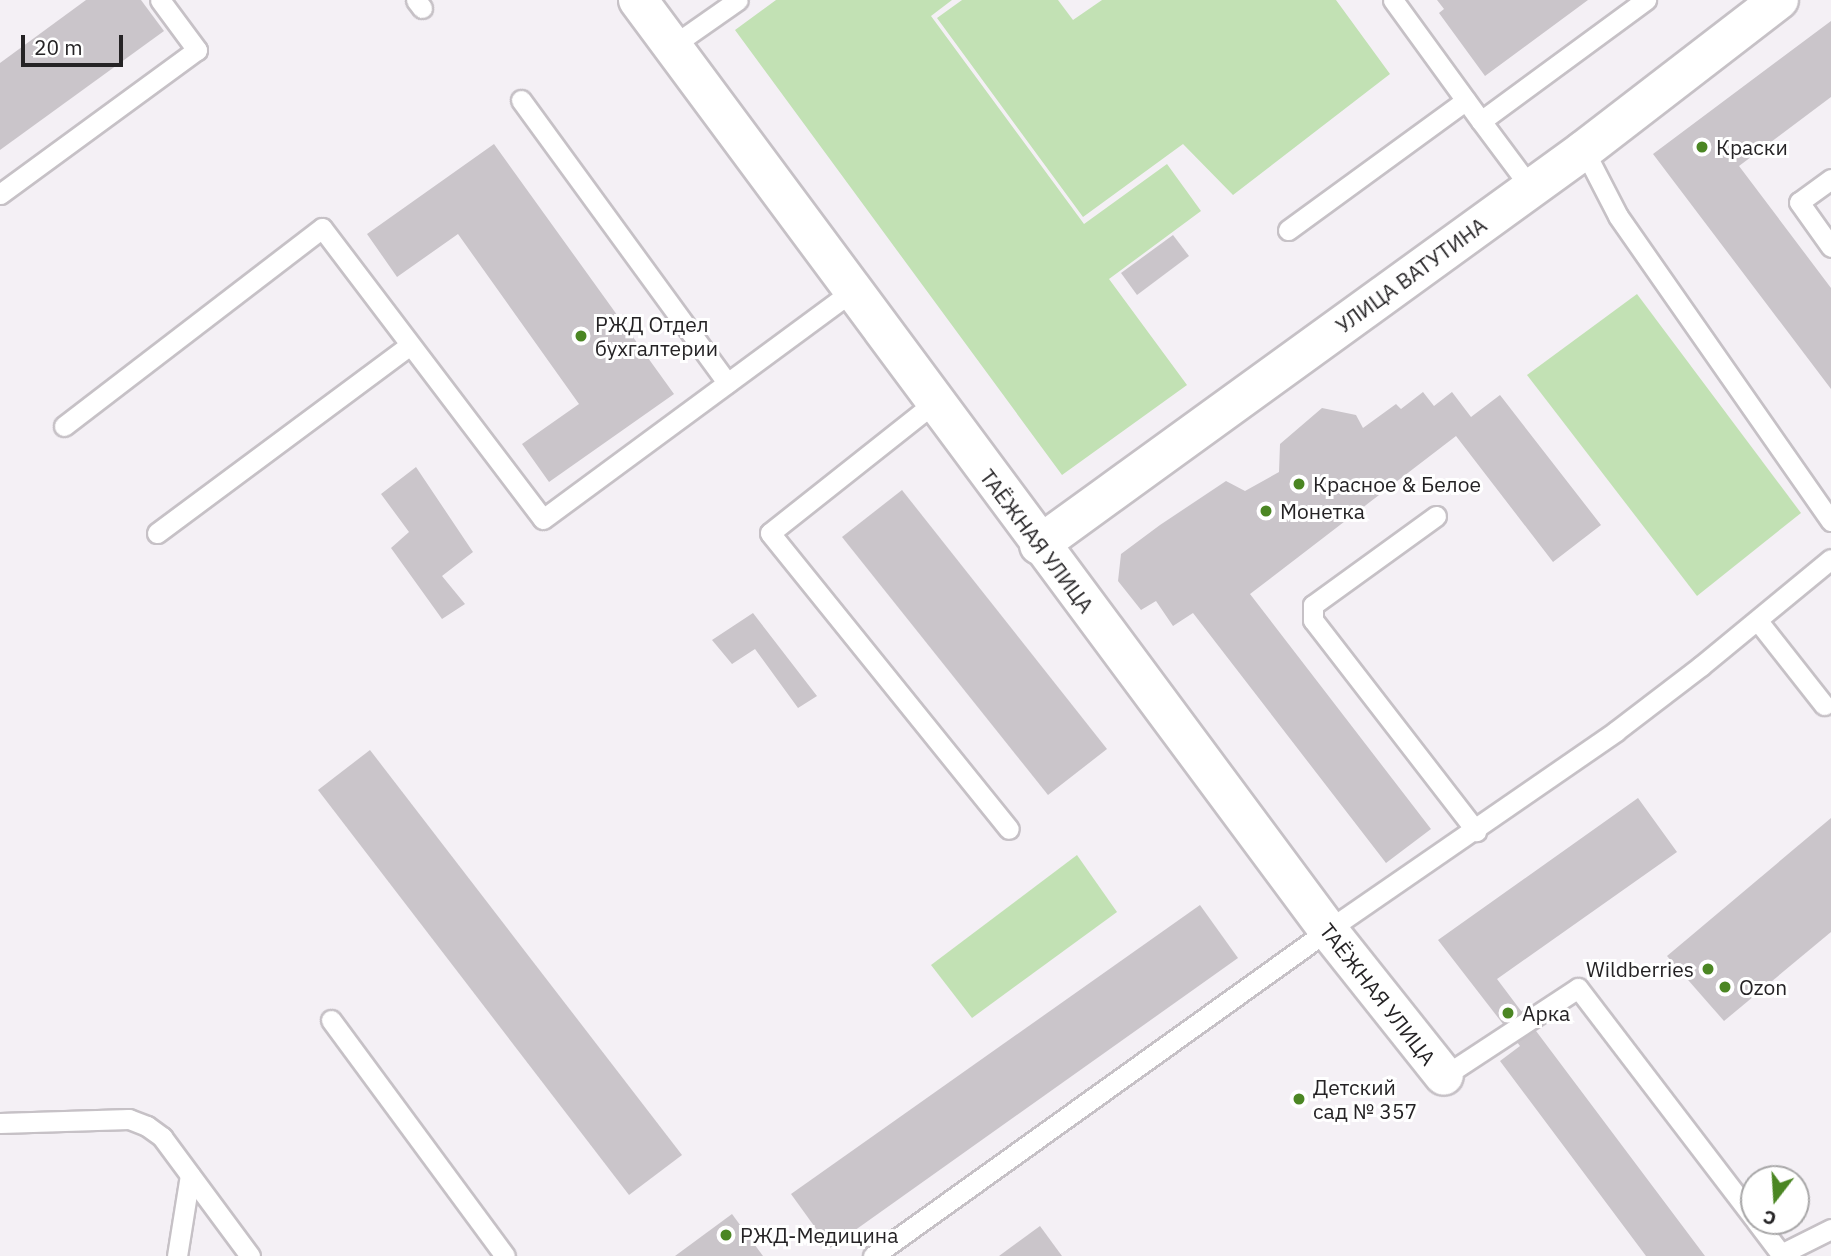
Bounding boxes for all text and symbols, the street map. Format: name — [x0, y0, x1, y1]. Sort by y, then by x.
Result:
scale bar — [24, 21, 126, 65]
text: 20 m — [34, 33, 83, 61]
place label: Краски — [1716, 134, 1788, 160]
marker: Краски — [1694, 139, 1710, 155]
street label: УЛИЦА ВАТУТИНА — [1331, 212, 1491, 338]
place label: РЖД Отдел бухгалтерии — [595, 311, 718, 361]
marker: РЖД Отдел бухгалтерии — [573, 328, 589, 344]
street label: ТАЁЖНАЯ УЛИЦА — [975, 464, 1099, 618]
place label: Красное & Белое — [1313, 471, 1481, 497]
marker: Красное & Белое — [1291, 476, 1307, 492]
place label: Монетка — [1280, 498, 1365, 524]
marker: Монетка — [1258, 503, 1274, 519]
street label: ТАЁЖНАЯ УЛИЦА — [1315, 918, 1441, 1070]
place label: Wildberries — [1586, 956, 1694, 982]
marker: Wildberries — [1700, 961, 1716, 977]
place label: Ozon — [1739, 974, 1787, 1000]
marker: Ozon — [1717, 979, 1733, 995]
place label: Арка — [1522, 1000, 1570, 1026]
marker: Арка — [1500, 1005, 1516, 1021]
place label: Детский сад № 357 — [1313, 1074, 1417, 1124]
marker: Детский сад № 357 — [1291, 1091, 1307, 1107]
north arrow — [1740, 1165, 1810, 1235]
text: С — [1760, 1205, 1779, 1231]
place label: РЖД-Медицина — [740, 1222, 898, 1248]
marker: РЖД-Медицина — [718, 1227, 734, 1243]

